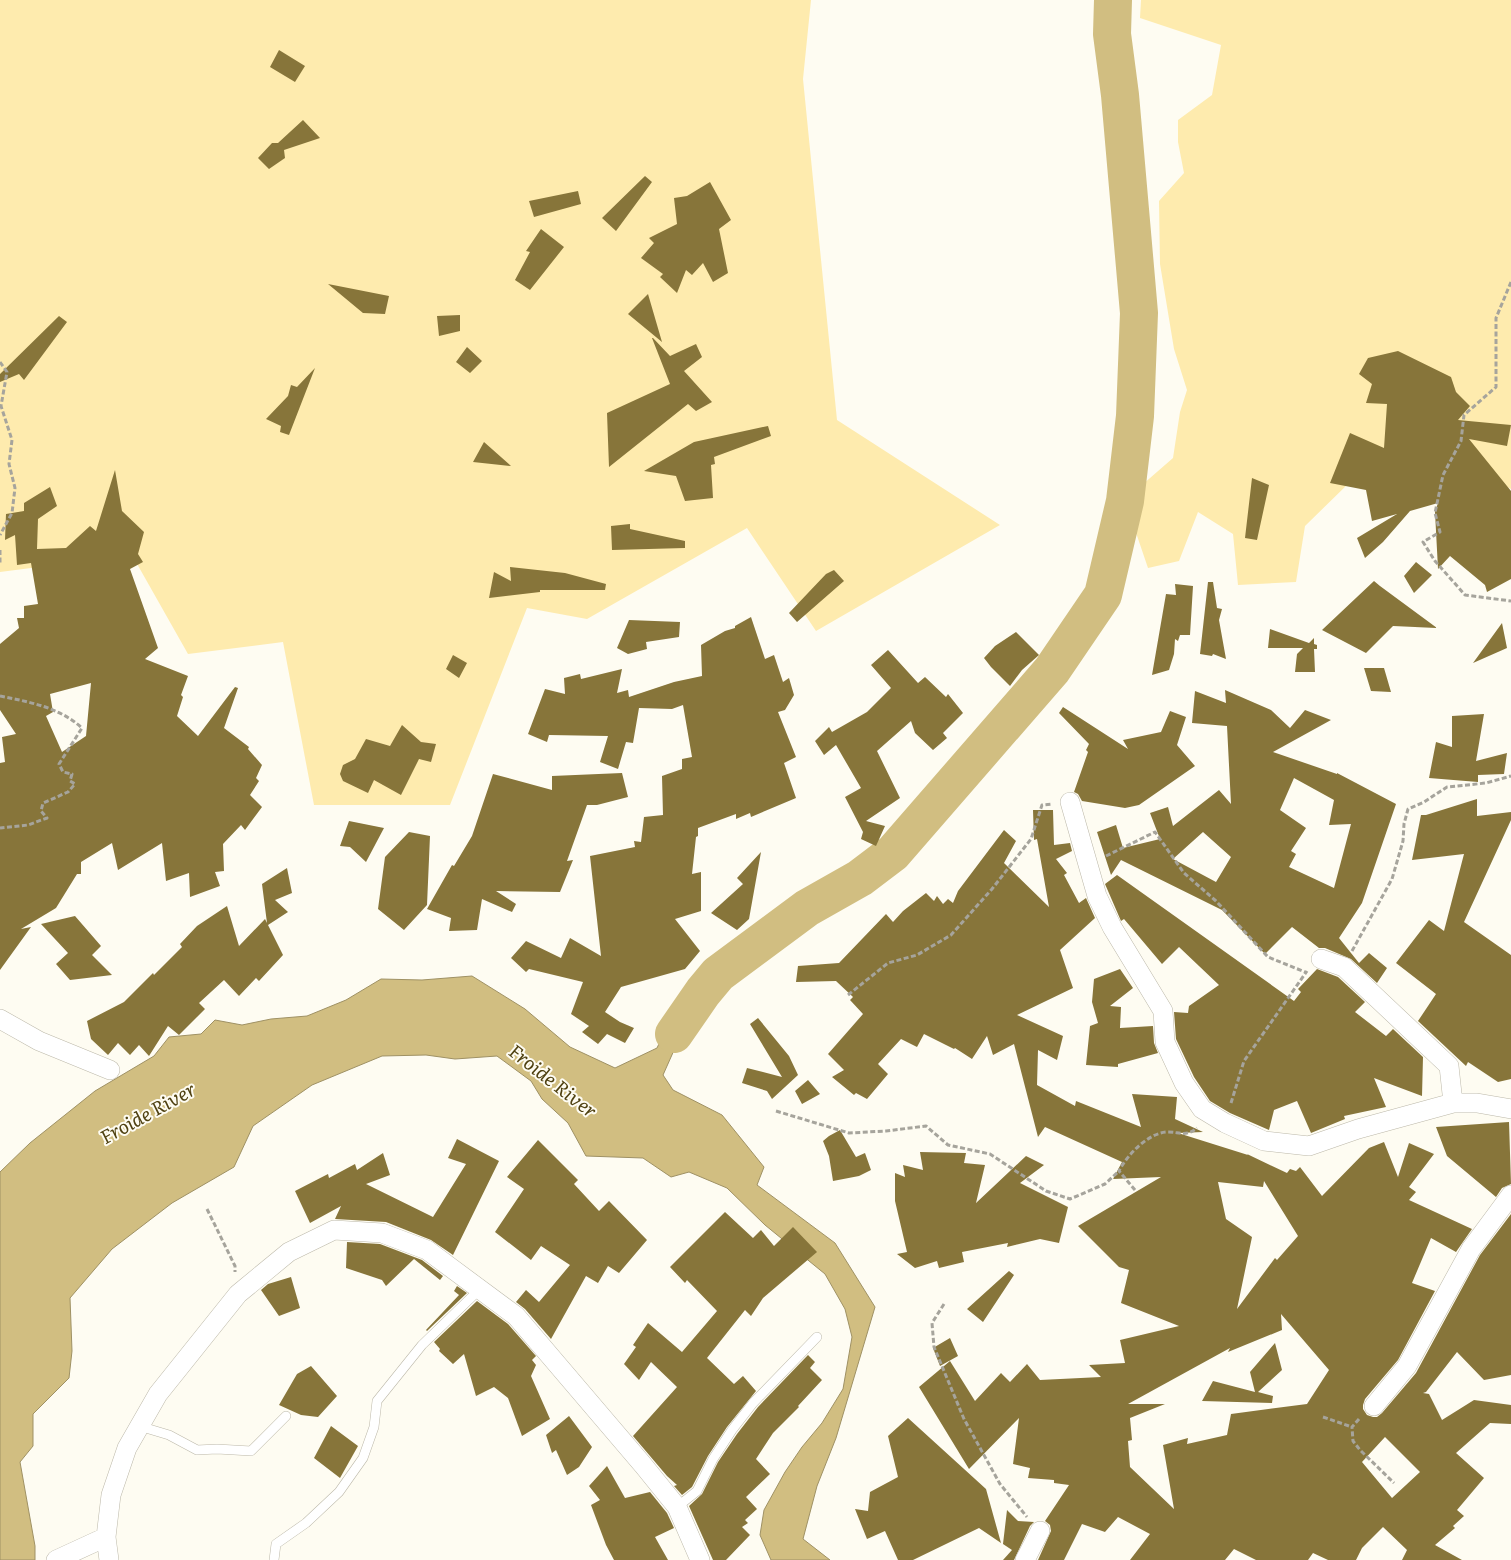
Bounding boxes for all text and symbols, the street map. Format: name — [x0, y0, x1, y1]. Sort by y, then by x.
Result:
water label: Froide River — [503, 1037, 604, 1124]
water label: Froide River — [95, 1074, 201, 1150]

